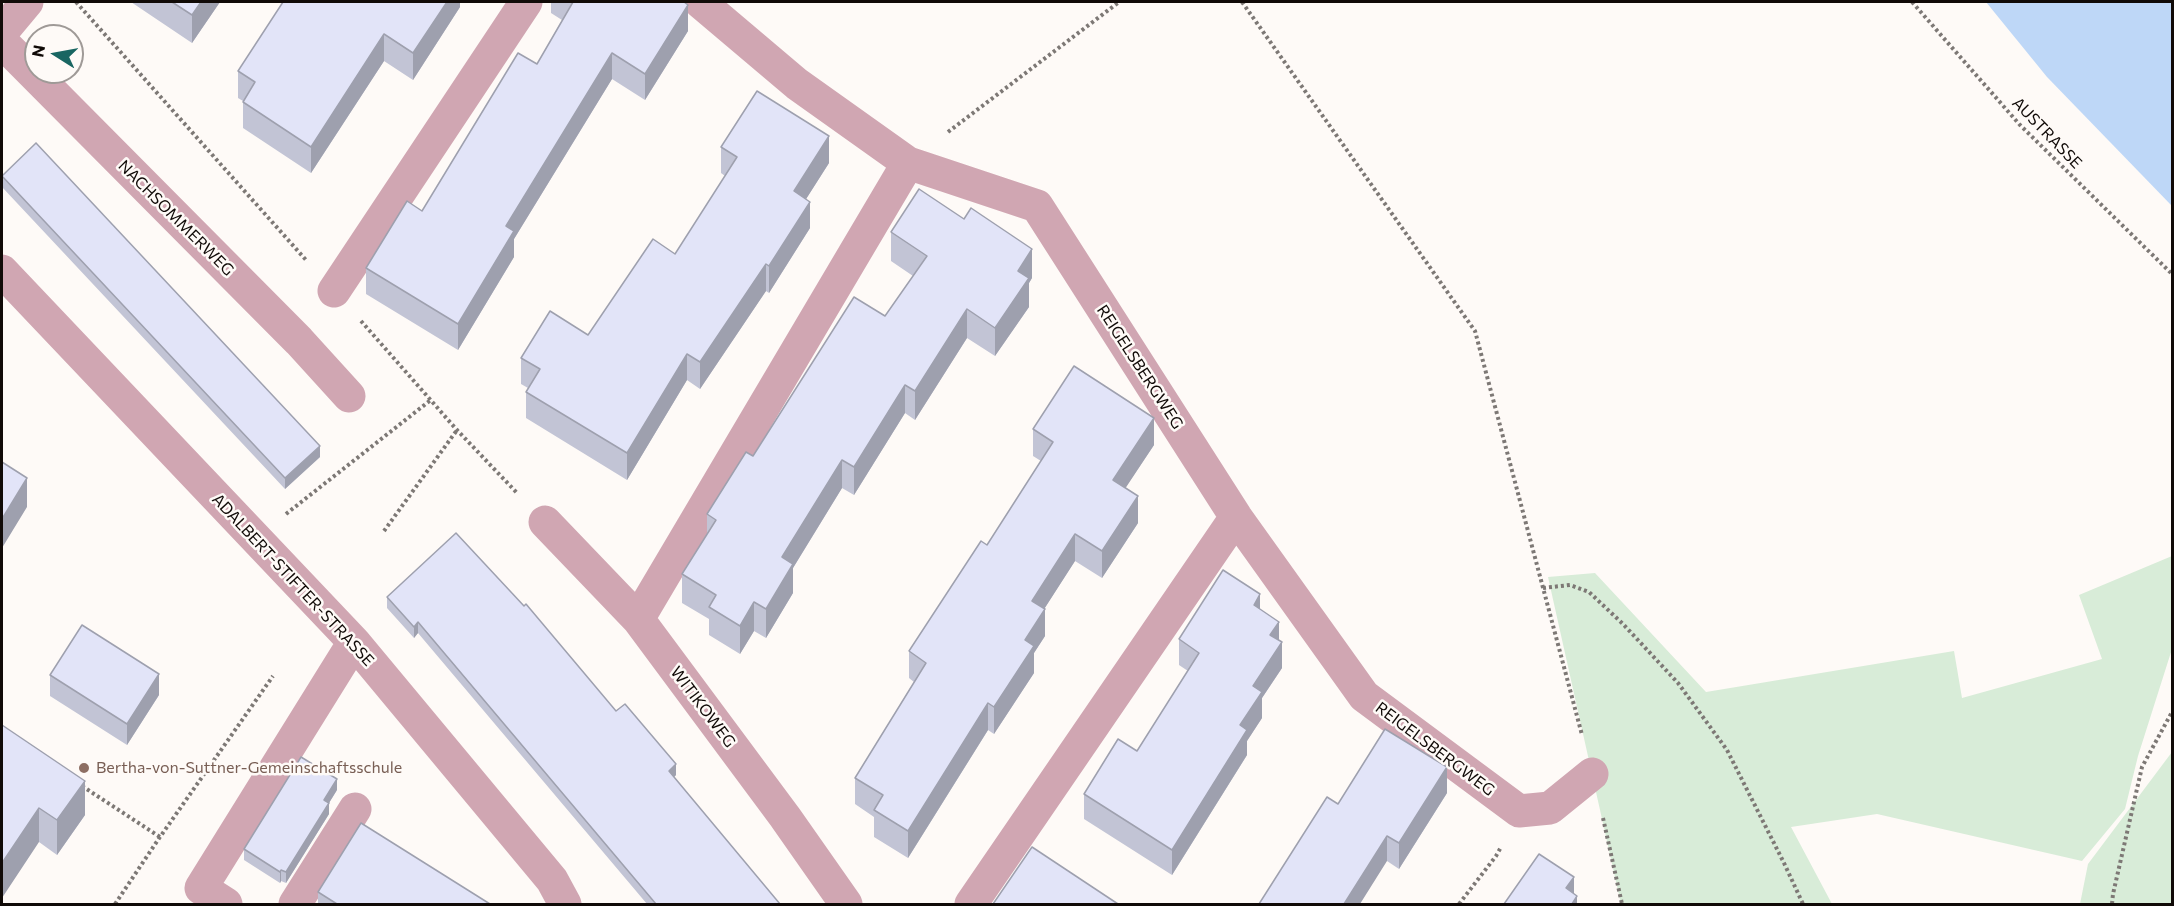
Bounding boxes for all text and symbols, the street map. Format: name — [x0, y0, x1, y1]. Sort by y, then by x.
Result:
north arrow — [24, 24, 84, 84]
text: N — [27, 43, 48, 59]
street label: AUSTRASSE — [2008, 93, 2086, 173]
street label: NACHSOMMERWEG — [114, 156, 238, 280]
street label: REIGELSBERGWEG — [1093, 301, 1187, 433]
street label: ADALBERT-STIFTER-STRASSE — [208, 490, 378, 670]
street label: WITIKOWEG — [666, 663, 740, 751]
street label: REIGELSBERGWEG — [1372, 698, 1498, 800]
place label: Bertha-von-Suttner-Gemeinschaftsschule — [96, 758, 402, 778]
marker: Bertha-von-Suttner-Gemeinschaftsschule — [77, 761, 91, 775]

